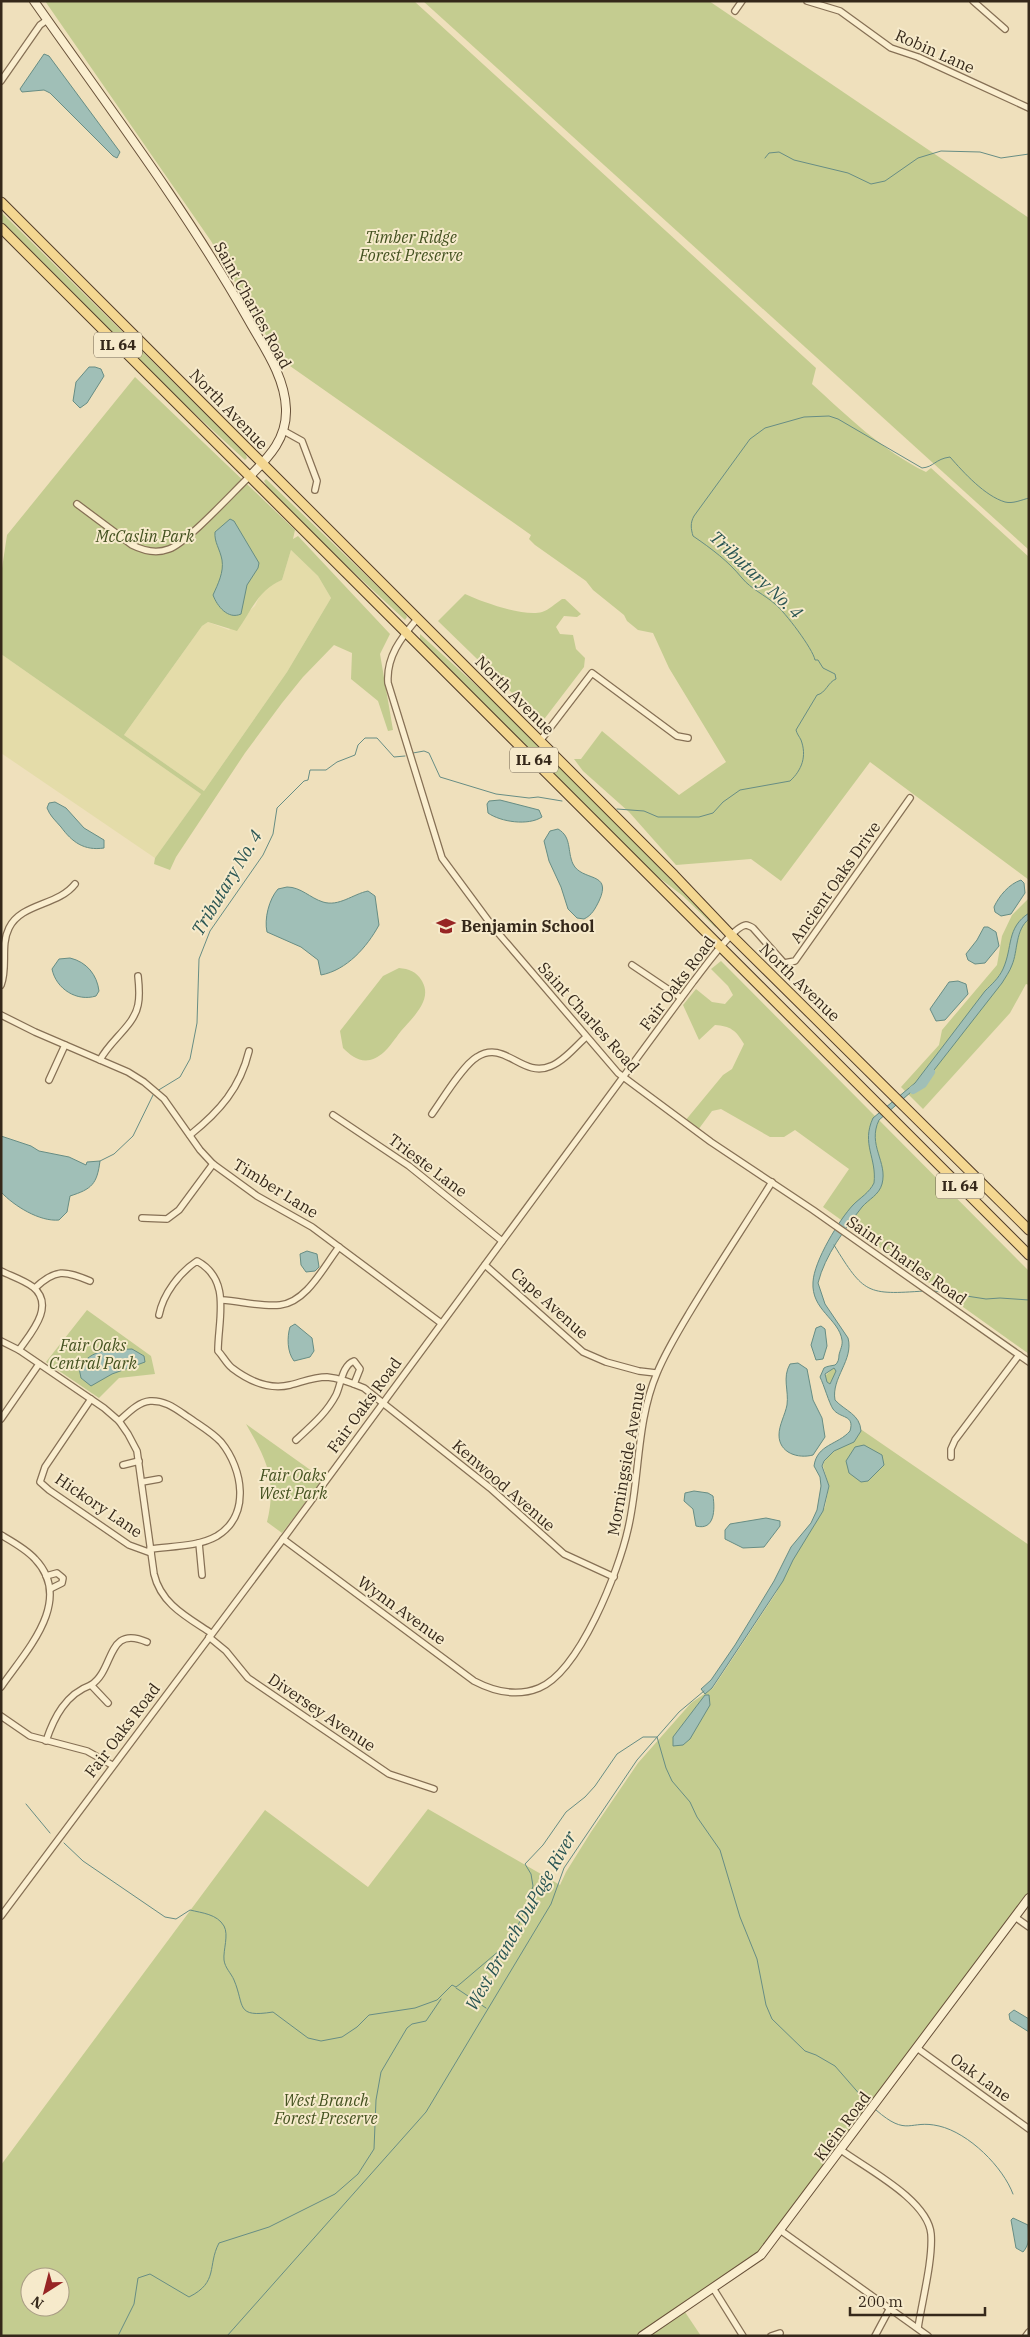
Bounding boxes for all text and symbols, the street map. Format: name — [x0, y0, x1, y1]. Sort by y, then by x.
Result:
street label: Robin Lane — [892, 25, 978, 77]
park label: Timber Ridge Forest Preserve — [358, 227, 463, 265]
street label: Saint Charles Road — [210, 238, 296, 372]
road number: IL 64 — [94, 332, 142, 358]
street label: North Avenue — [186, 365, 272, 453]
park label: McCaslin Park — [95, 526, 195, 546]
water label: Tributary No. 4 — [705, 526, 808, 624]
street label: North Avenue — [471, 651, 559, 739]
road number: IL 64 — [510, 748, 558, 772]
street label: Ancient Oaks Drive — [785, 817, 885, 947]
water label: Tributary No. 4 — [186, 826, 267, 940]
school or university icon: Benjamin School — [435, 915, 457, 937]
place label: Benjamin School — [461, 916, 594, 936]
street label: Fair Oaks Road — [635, 932, 719, 1034]
street label: North Avenue — [756, 939, 844, 1025]
street label: Saint Charles Road — [534, 958, 644, 1077]
street label: Trieste Lane — [385, 1129, 471, 1201]
street label: Timber Lane — [230, 1154, 322, 1222]
road number: IL 64 — [936, 1174, 984, 1198]
street label: Saint Charles Road — [843, 1211, 971, 1309]
street label: Cape Avenue — [507, 1263, 593, 1343]
park label: Fair Oaks Central Park — [49, 1335, 137, 1373]
street label: Fair Oaks Road — [323, 1353, 406, 1457]
street label: Morningside Avenue — [603, 1381, 649, 1537]
street label: Kenwood Avenue — [448, 1435, 560, 1535]
park label: Fair Oaks West Park — [258, 1465, 328, 1503]
street label: Hickory Lane — [52, 1469, 146, 1541]
street label: Wynn Avenue — [354, 1571, 450, 1649]
street label: Diversey Avenue — [265, 1669, 379, 1755]
street label: Fair Oaks Road — [80, 1679, 164, 1781]
water label: West Branch DuPage River — [460, 1826, 582, 2014]
street label: Oak Lane — [947, 2048, 1015, 2106]
street label: Klein Road — [809, 2087, 875, 2165]
park label: West Branch Forest Preserve — [273, 2090, 378, 2128]
north arrow — [20, 2267, 70, 2317]
scale bar — [850, 2284, 985, 2316]
text: N — [28, 2292, 47, 2313]
text: 200 m — [858, 2292, 903, 2311]

